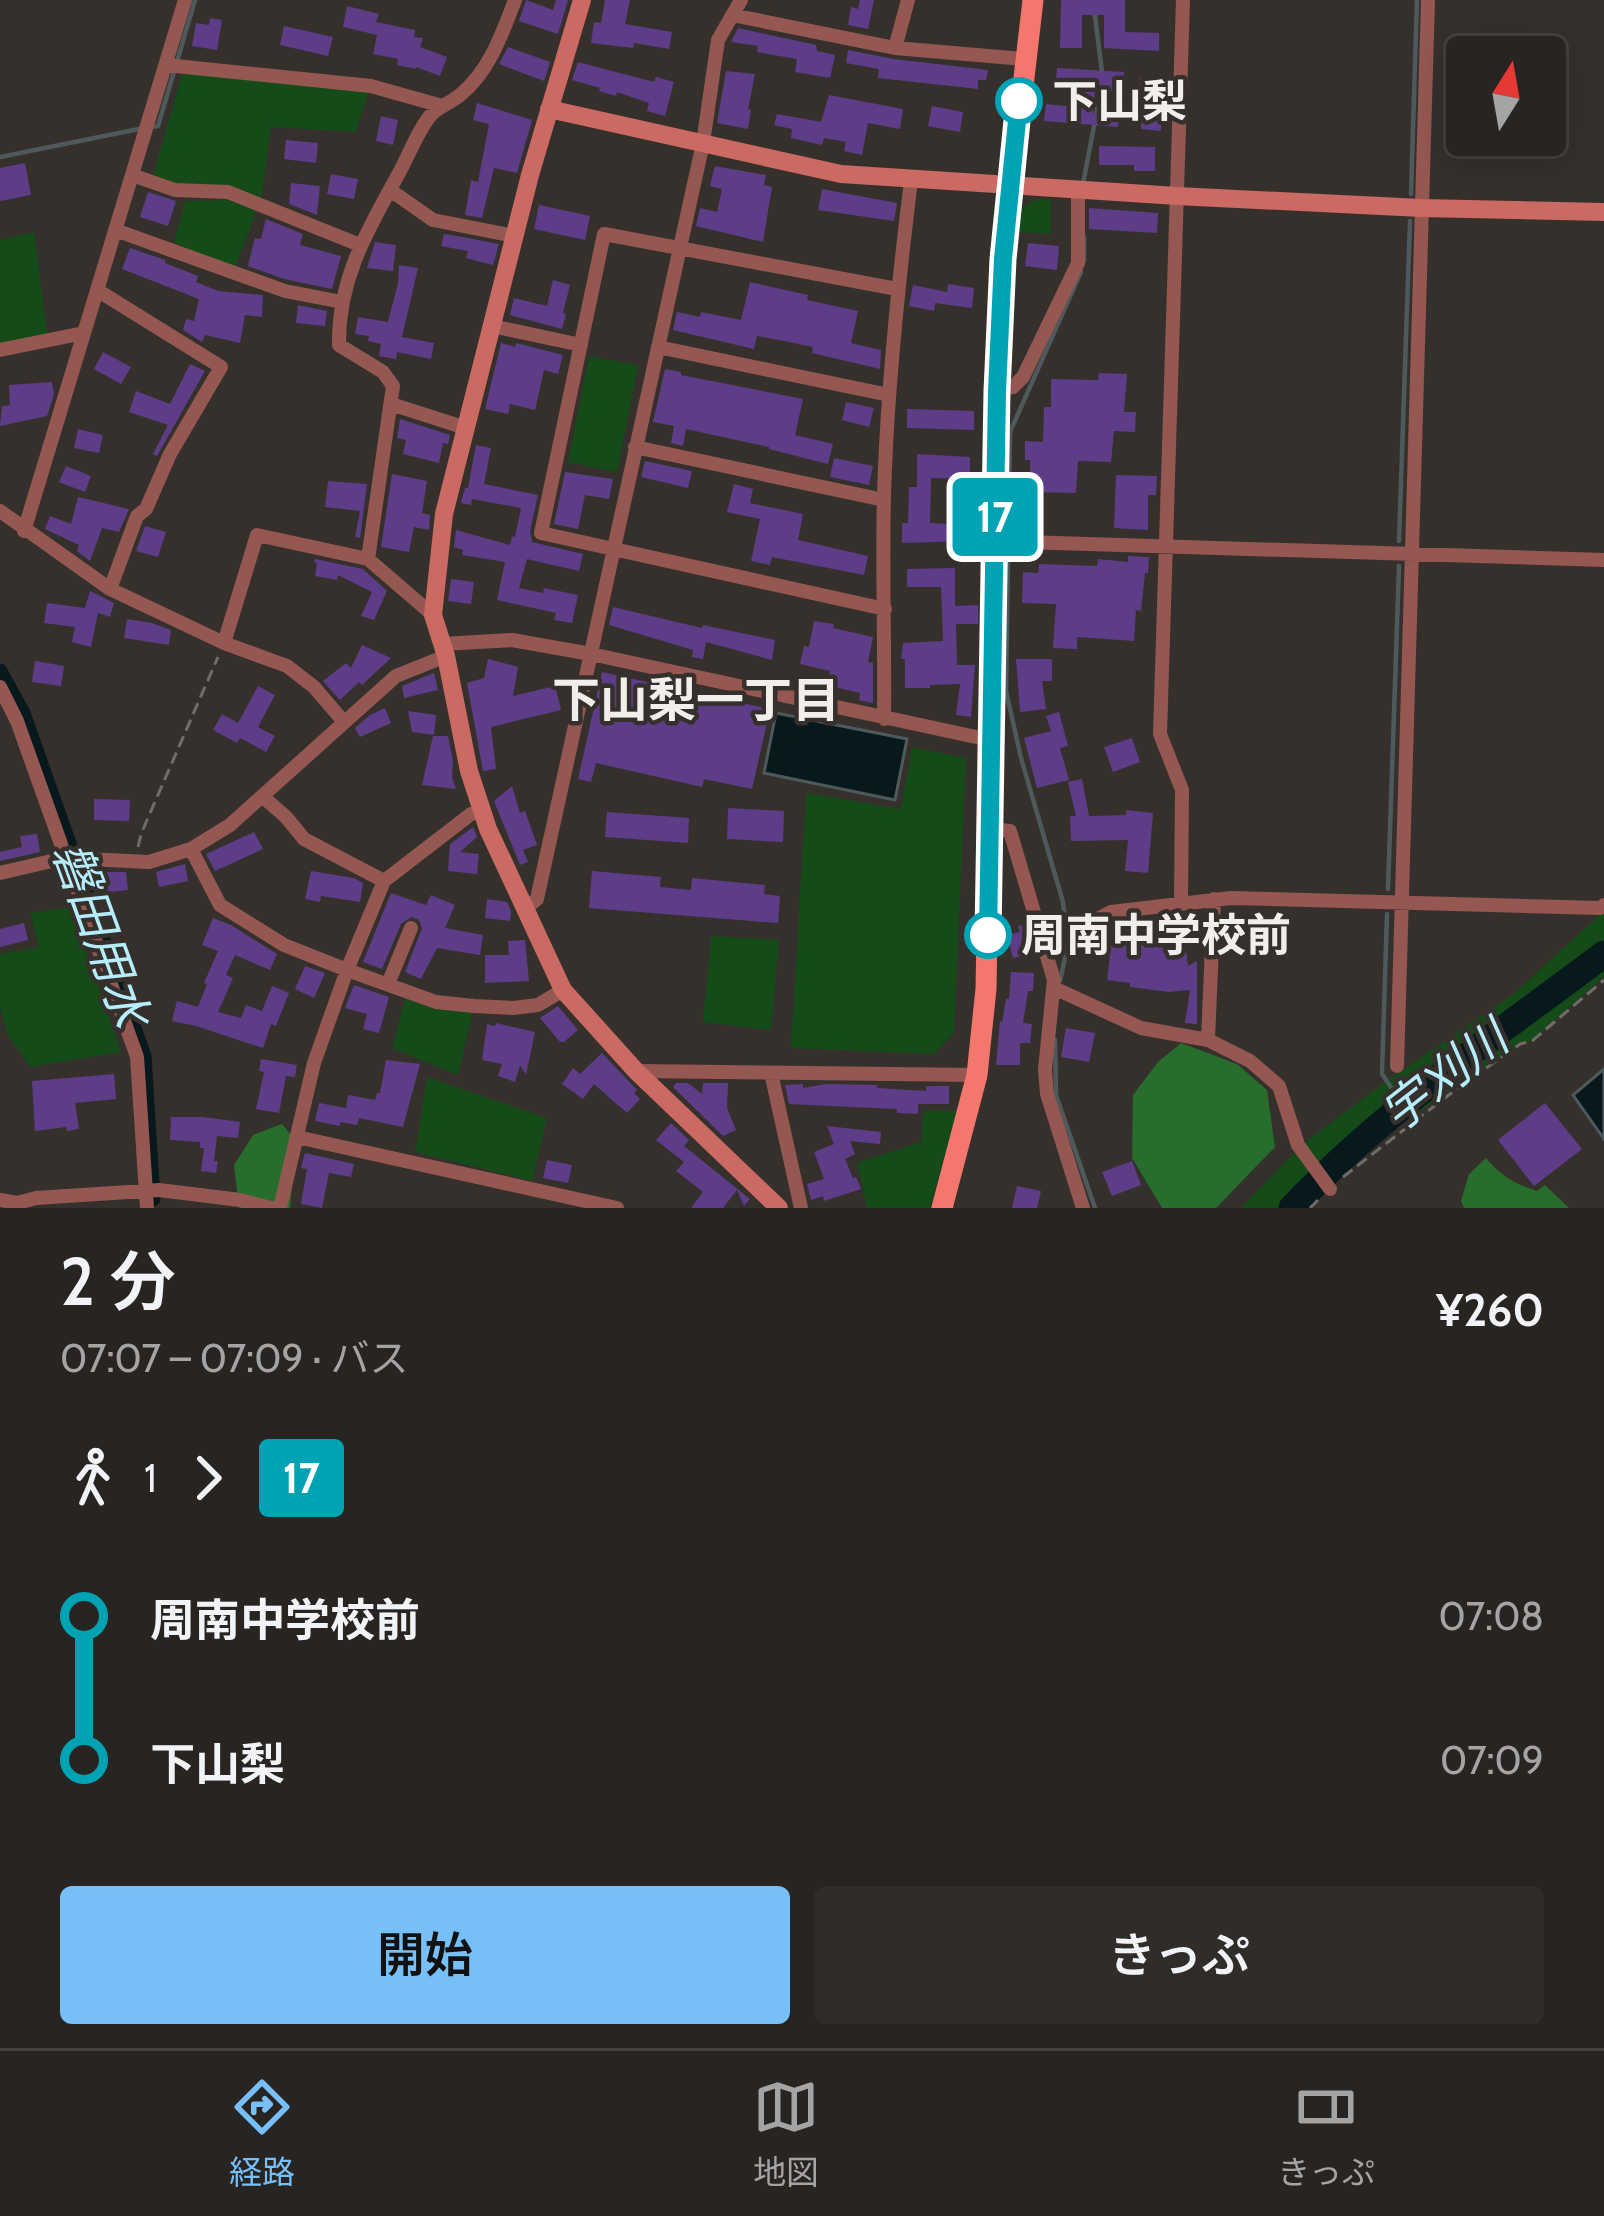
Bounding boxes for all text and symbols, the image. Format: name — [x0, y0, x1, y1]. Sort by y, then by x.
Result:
north arrow — [1446, 36, 1566, 156]
map controls — [1446, 36, 1566, 156]
place label: 下山梨 — [1052, 74, 1187, 128]
marker: 下山梨 — [997, 79, 1041, 123]
line badge: 17 — [941, 478, 1049, 556]
text: 17 — [977, 491, 1013, 543]
district label: 下山梨一丁目 — [552, 671, 840, 729]
water label: 磐田用水 — [41, 834, 163, 1039]
place label: 周南中学校前 — [1021, 908, 1291, 962]
marker: 周南中学校前 — [966, 913, 1010, 957]
water label: 宇刈川 — [1369, 1006, 1523, 1143]
text: 2 分 — [60, 1241, 176, 1322]
text: ¥260 — [1436, 1283, 1544, 1337]
text: 07:07 – 07:09 · バス — [60, 1334, 408, 1382]
icon: walk — [60, 1445, 126, 1511]
icon: forward — [175, 1445, 241, 1511]
text: 17 — [283, 1452, 320, 1504]
text: 1 — [144, 1454, 157, 1502]
text: 07:08 — [1439, 1592, 1544, 1640]
text: 周南中学校前 — [150, 1593, 420, 1647]
text: 07:09 — [1440, 1736, 1544, 1784]
text: 下山梨 — [150, 1737, 285, 1791]
button: 開始 — [60, 1886, 790, 2024]
button: きっぷ — [814, 1886, 1544, 2024]
tab: 経路 — [229, 2074, 295, 2194]
tab: 地図 — [753, 2074, 819, 2194]
tab: きっぷ — [1277, 2074, 1375, 2194]

